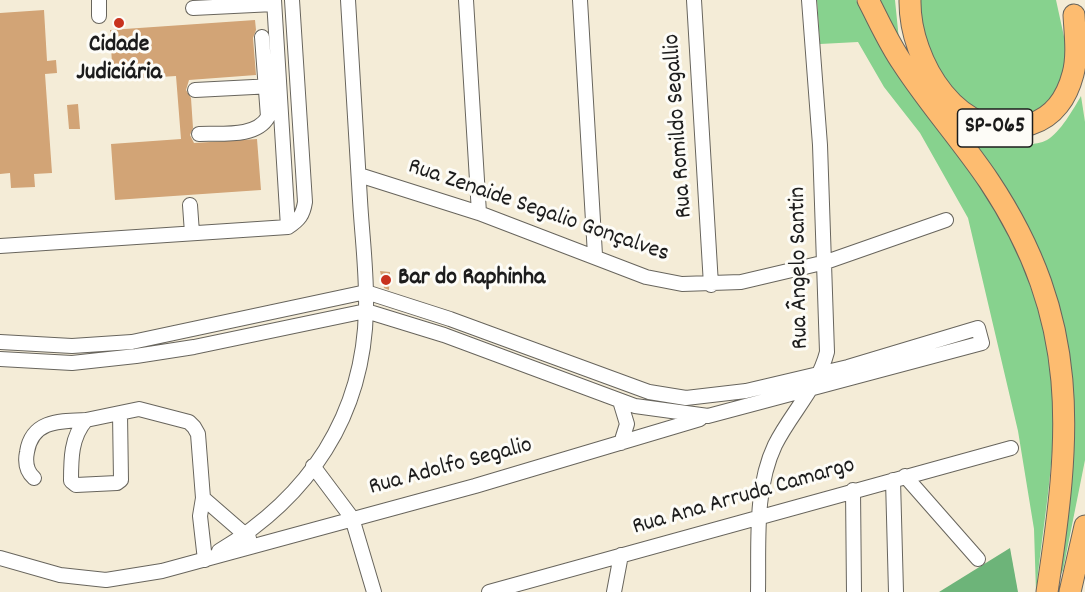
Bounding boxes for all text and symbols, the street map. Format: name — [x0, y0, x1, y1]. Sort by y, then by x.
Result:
marker: Cidade Judiciária — [112, 16, 126, 30]
place label: Cidade Judiciária — [76, 33, 162, 89]
street label: Rua Romildo Segallio — [659, 33, 701, 219]
road number: SP-065 — [958, 109, 1032, 147]
street label: Rua Zenaide Segalio Gonçalves — [404, 154, 672, 270]
street label: Rua Ângelo Santin — [785, 187, 817, 349]
place label: Bar do Raphinha — [398, 266, 545, 294]
marker: Bar do Raphinha — [379, 273, 393, 287]
street label: Rua Adolfo Segalio — [366, 432, 536, 504]
street label: Rua Ana Arruda Camargo — [630, 452, 858, 544]

